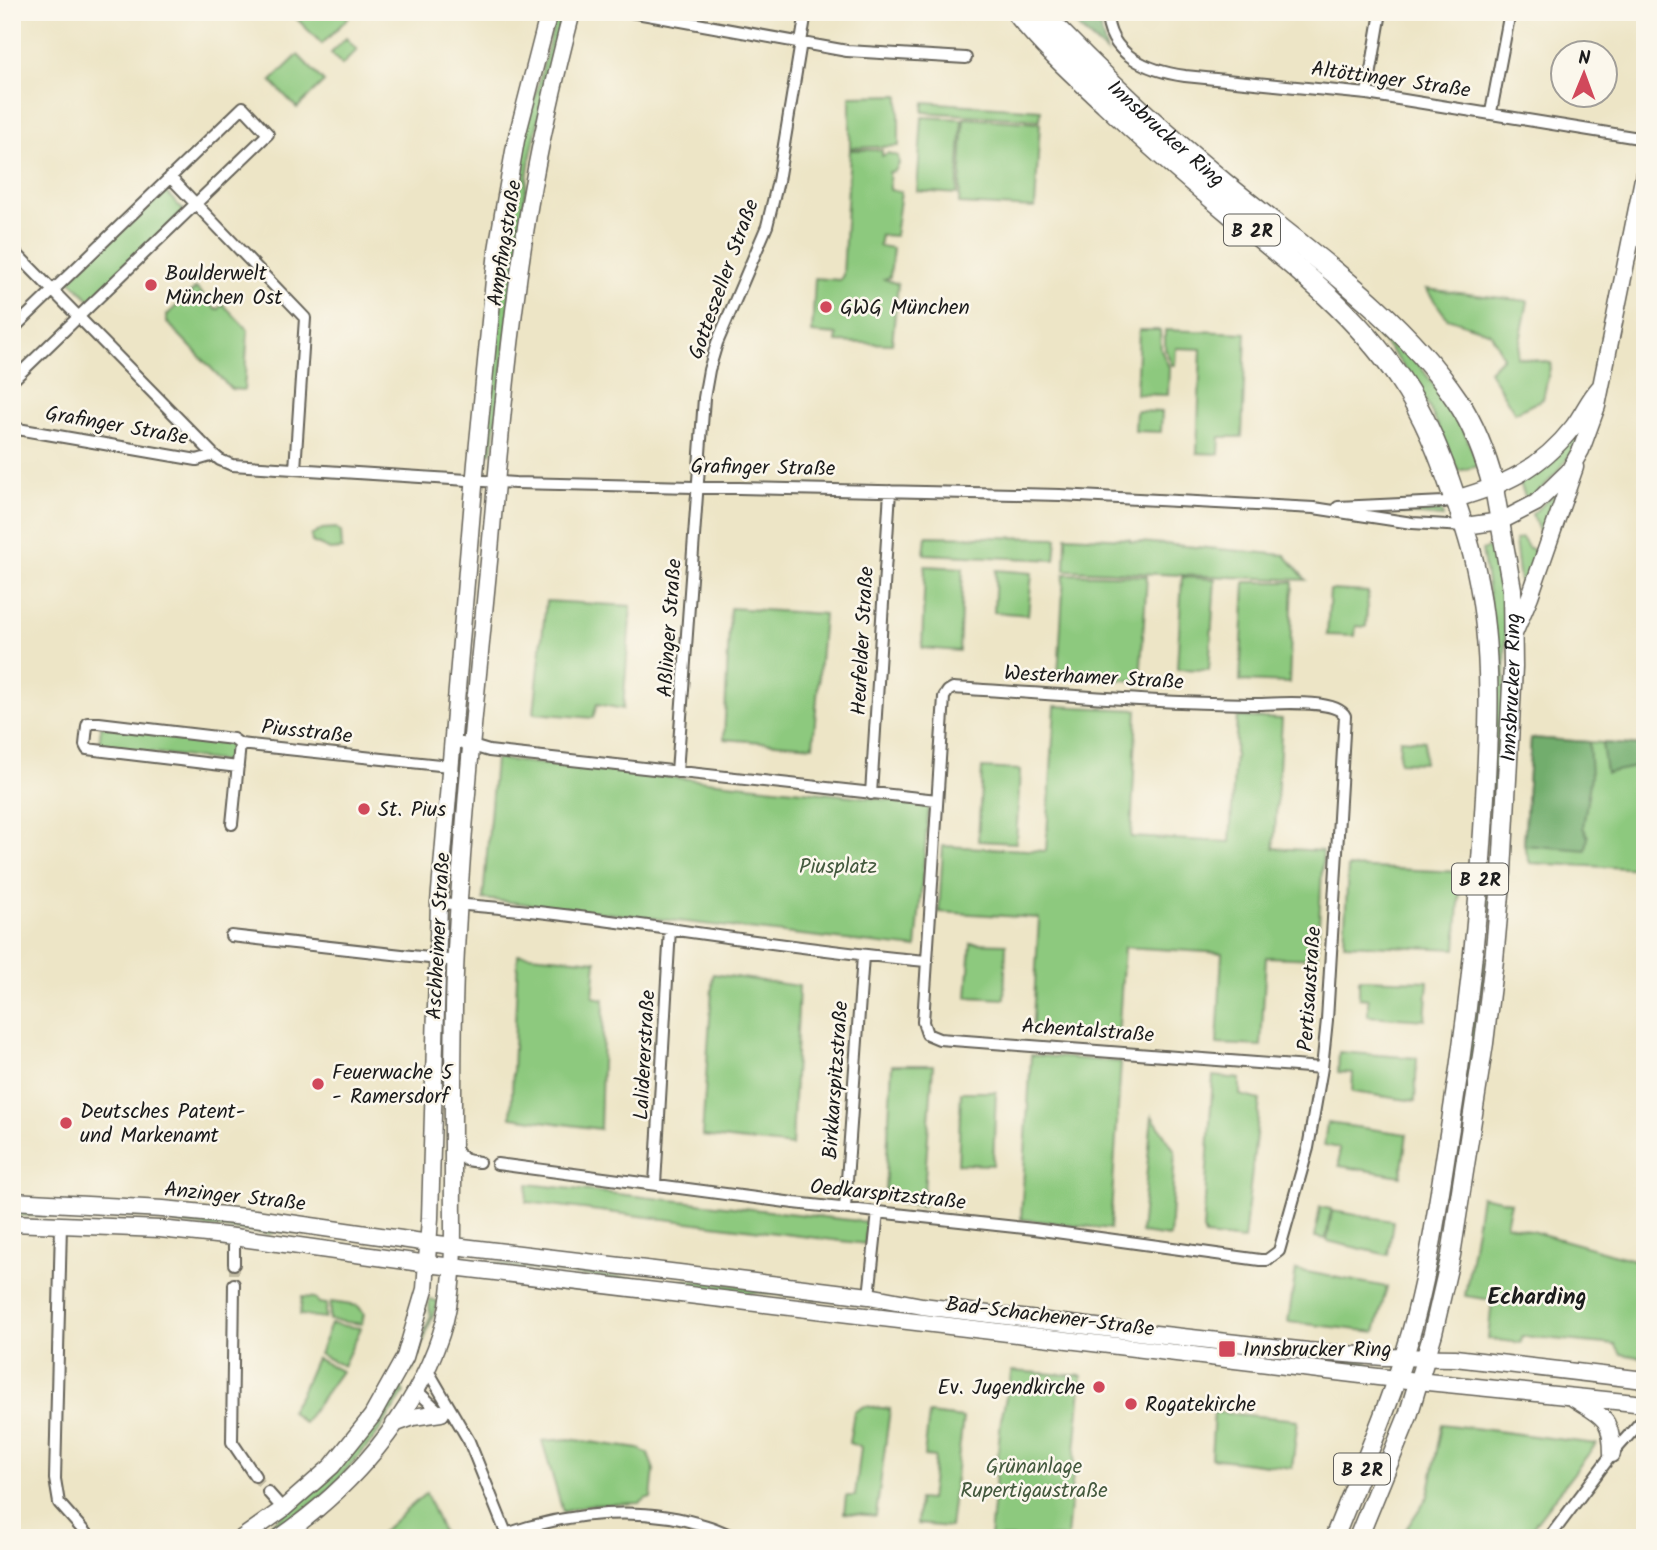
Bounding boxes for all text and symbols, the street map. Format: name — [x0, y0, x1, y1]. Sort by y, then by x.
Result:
north arrow — [1548, 38, 1618, 108]
text: N — [1578, 44, 1591, 74]
street label: Altöttinger Straße — [1309, 53, 1473, 108]
street label: Innsbrucker Ring — [1099, 73, 1232, 196]
street label: Ampfingstraße — [479, 177, 532, 309]
street label: Gotteszeller Straße — [680, 194, 769, 364]
road number: B 2R — [1224, 214, 1280, 246]
place label: Boulderwelt München Ost — [165, 258, 283, 315]
marker: Boulderwelt München Ost — [143, 277, 159, 293]
place label: GWG München — [840, 292, 970, 325]
marker: GWG München — [818, 299, 834, 315]
street label: Grafinger Straße — [43, 398, 191, 455]
street label: Grafinger Straße — [690, 451, 836, 486]
street label: Aßlinger Straße — [649, 557, 692, 699]
street label: Heufelder Straße — [843, 565, 884, 716]
street label: Innsbrucker Ring — [1493, 613, 1531, 762]
street label: Westerhamer Straße — [1003, 657, 1185, 700]
street label: Piusstraße — [260, 711, 354, 754]
place label: St. Pius — [378, 794, 446, 827]
marker: St. Pius — [356, 801, 372, 817]
street label: Aschheimer Straße — [419, 851, 460, 1021]
park label: Piusplatz — [799, 851, 877, 884]
road number: B 2R — [1452, 864, 1508, 894]
street label: Pertisaustraße — [1290, 925, 1331, 1053]
street label: Lalidererstraße — [626, 989, 665, 1121]
street label: Birkkarspitzstraße — [814, 999, 859, 1160]
street label: Achentalstraße — [1021, 1010, 1156, 1053]
place label: Feuerwache 5 - Ramersdorf — [332, 1057, 454, 1114]
marker: Feuerwache 5 - Ramersdorf — [310, 1076, 326, 1092]
place label: Deutsches Patent- und Markenamt — [80, 1096, 245, 1153]
marker: Deutsches Patent- und Markenamt — [58, 1115, 74, 1131]
street label: Oedkarspitzstraße — [808, 1171, 968, 1220]
street label: Anzinger Straße — [162, 1174, 308, 1221]
district label: Echarding — [1487, 1280, 1587, 1316]
street label: Bad-Schachener-Straße — [944, 1288, 1157, 1347]
place label: Innsbrucker Ring — [1243, 1334, 1391, 1367]
marker: Innsbrucker Ring — [1217, 1339, 1237, 1359]
place label: Ev. Jugendkirche — [938, 1372, 1086, 1405]
marker: Ev. Jugendkirche — [1091, 1379, 1107, 1395]
place label: Rogatekirche — [1145, 1389, 1257, 1422]
marker: Rogatekirche — [1123, 1396, 1139, 1412]
park label: Grünanlage Rupertigaustraße — [960, 1451, 1108, 1508]
road number: B 2R — [1334, 1454, 1390, 1484]

